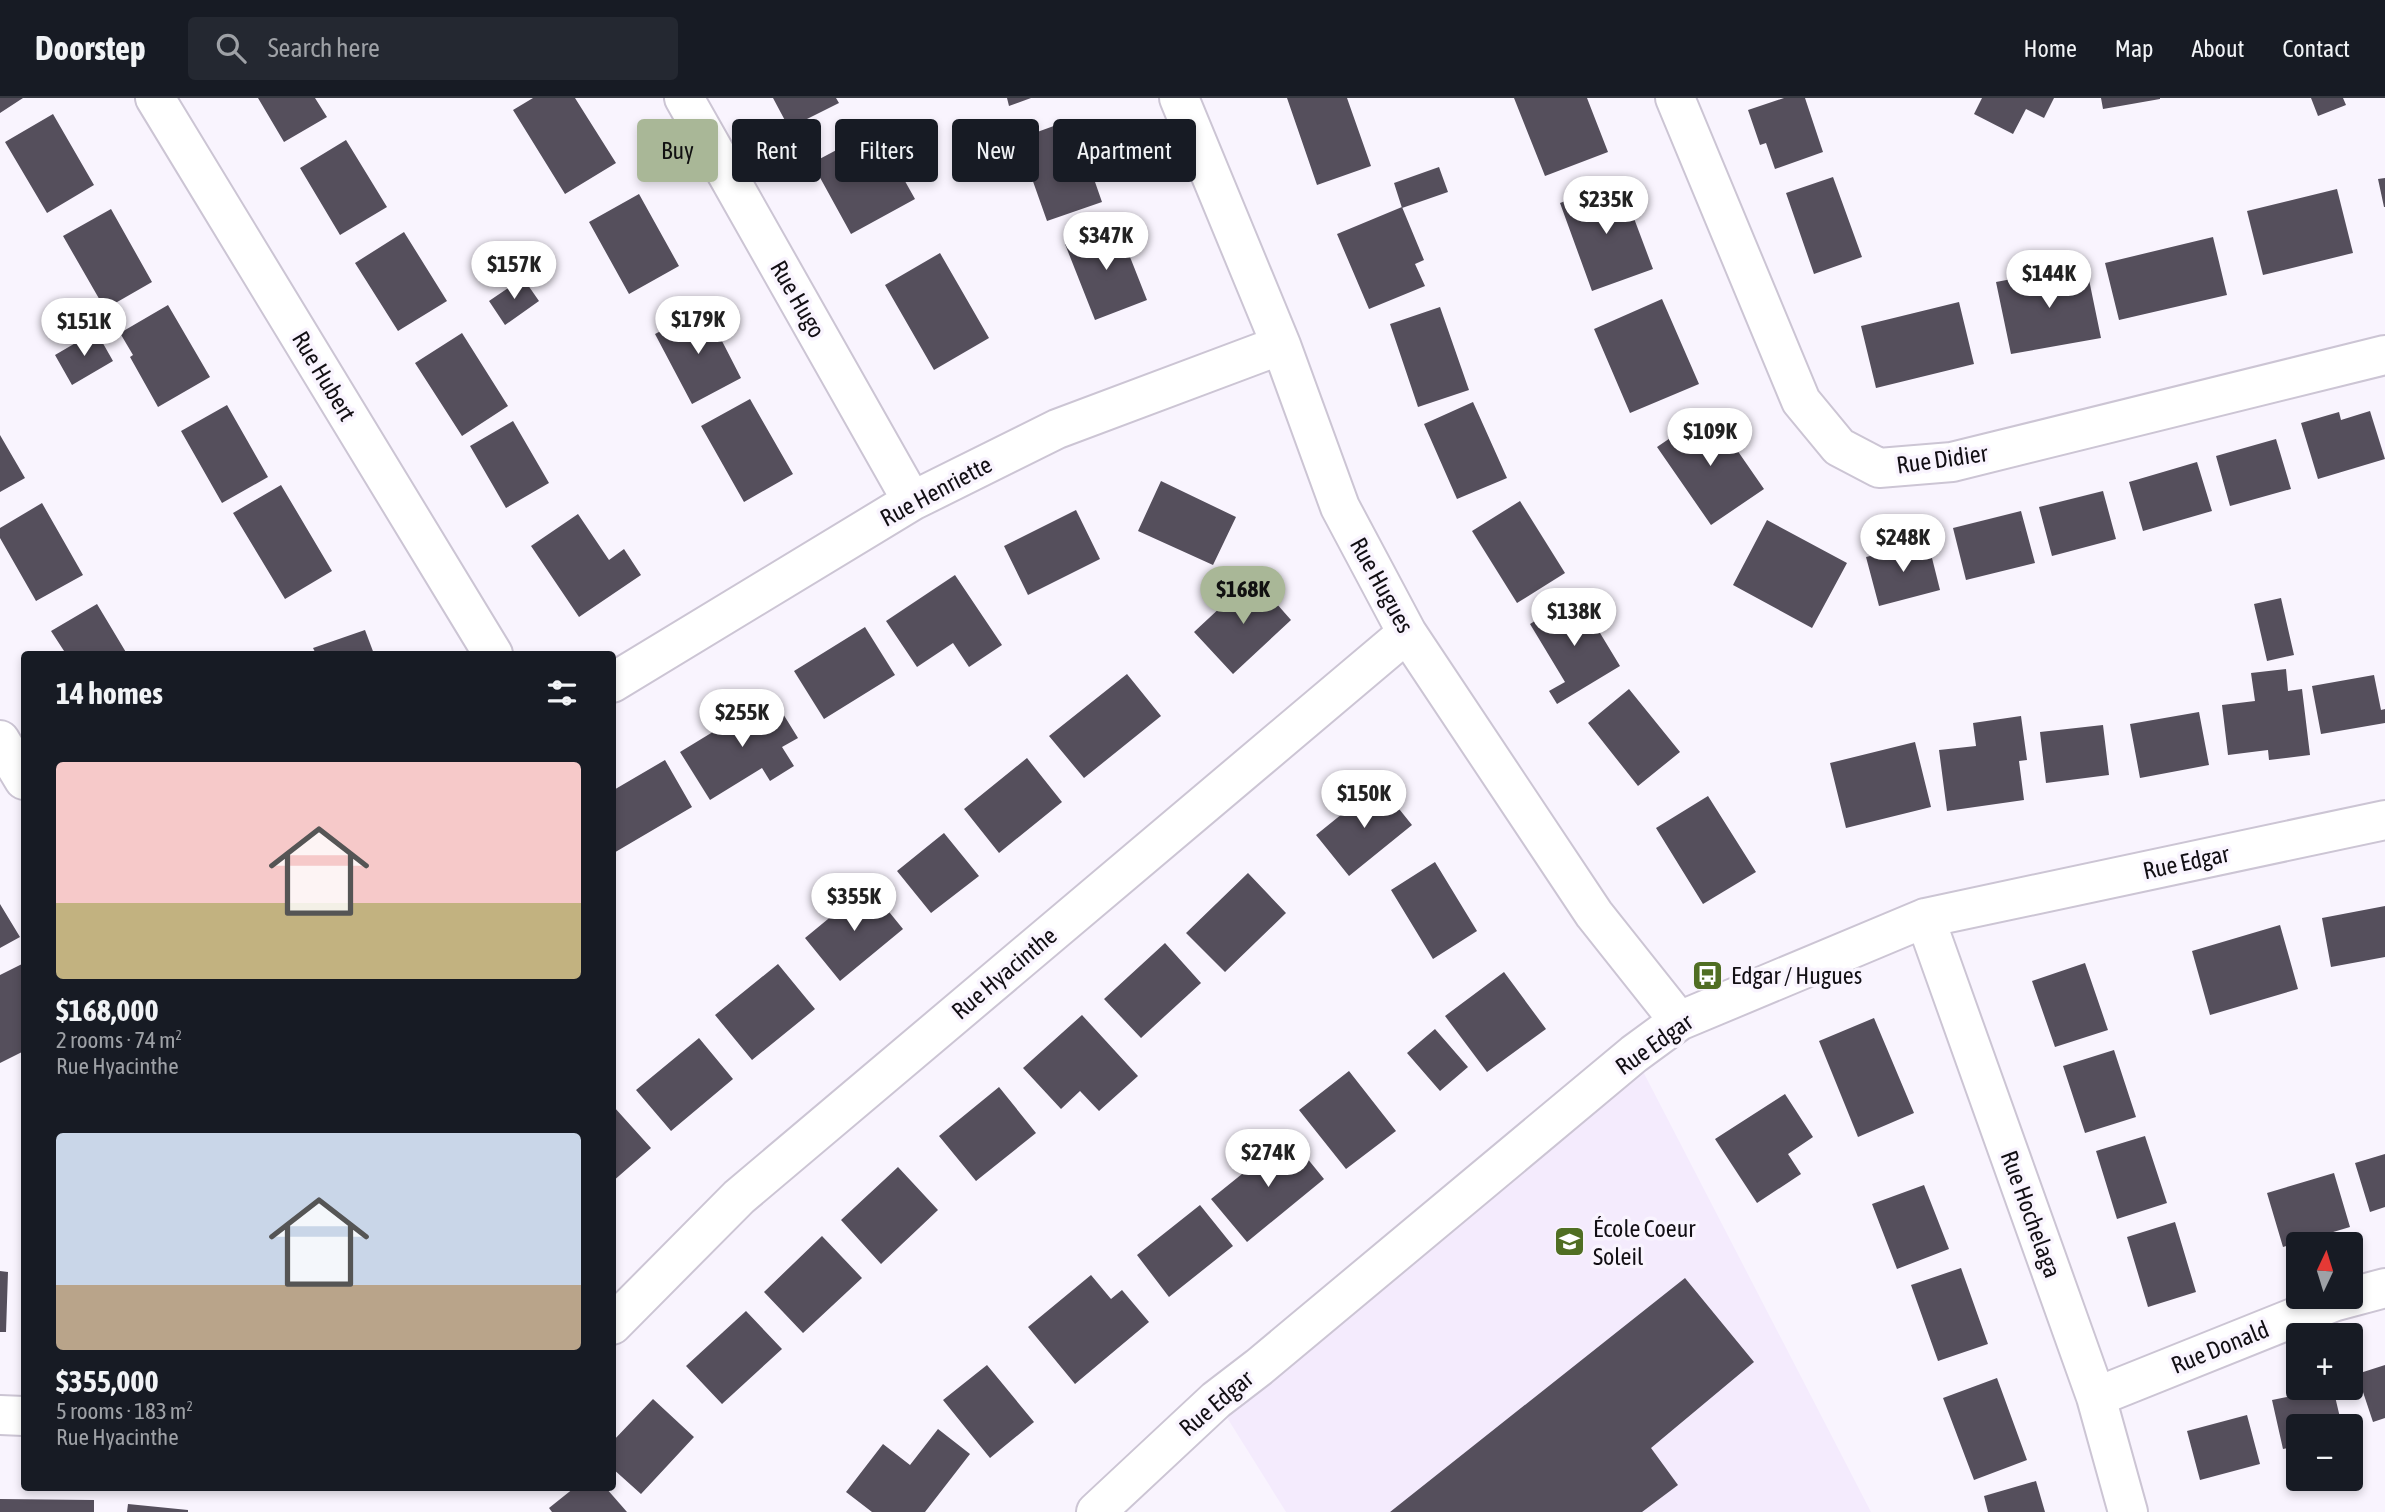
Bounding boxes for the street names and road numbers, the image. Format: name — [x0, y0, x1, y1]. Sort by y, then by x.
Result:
street label: Rue Hugo — [765, 256, 831, 342]
street label: Rue Hubert — [287, 326, 361, 426]
street label: Rue Didier — [1895, 439, 1990, 479]
street label: Rue Henriette — [876, 450, 996, 532]
street label: Rue Hugues — [1345, 533, 1419, 637]
street label: Rue Edgar — [2140, 840, 2232, 884]
street label: Rue Hyacinthe — [946, 922, 1062, 1024]
street label: Rue Edgar — [1610, 1007, 1698, 1080]
street label: Rue Hochelaga — [1996, 1147, 2066, 1281]
street label: Rue Donald — [2167, 1315, 2273, 1379]
street label: Rue Edgar — [1174, 1364, 1259, 1441]

